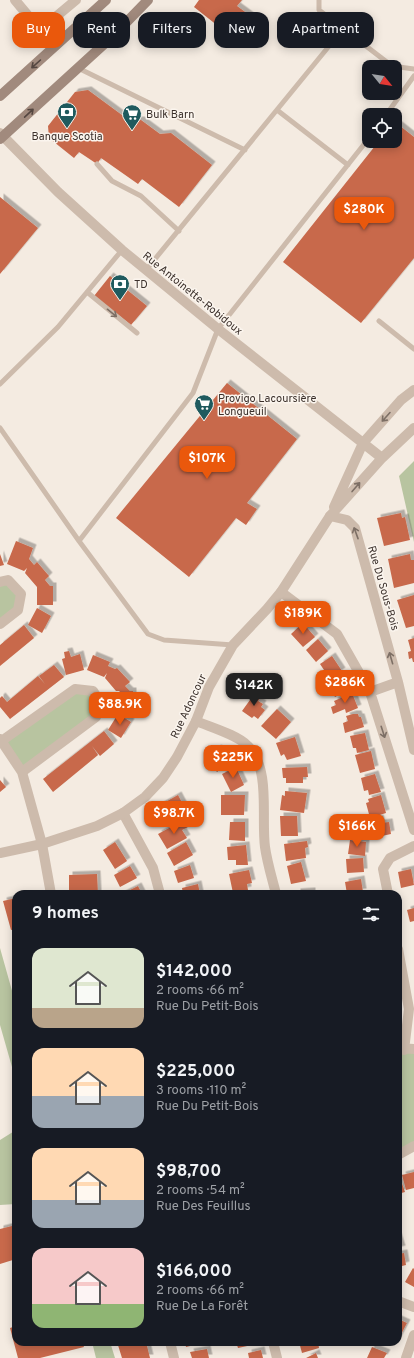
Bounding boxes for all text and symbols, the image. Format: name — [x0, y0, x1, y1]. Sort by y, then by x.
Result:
chip: Buy — [12, 12, 65, 48]
chip: Rent — [73, 12, 130, 48]
chip: Filters — [138, 12, 206, 48]
chip: New — [214, 12, 269, 48]
chip: Apartment — [277, 12, 374, 48]
one-way arrow — [31, 59, 41, 69]
north arrow — [362, 60, 402, 100]
map controls — [362, 60, 402, 148]
bank icon: Banque Scotia — [56, 101, 78, 129]
supermarket icon: Bulk Barn — [121, 103, 143, 131]
place label: Bulk Barn — [146, 108, 194, 122]
button: locate — [362, 108, 402, 148]
one-way arrow — [23, 109, 33, 118]
place label: Banque Scotia — [32, 130, 103, 144]
pin: $280K — [336, 197, 392, 231]
text: $280K — [343, 202, 385, 218]
street label: Rue Antoinette-Robidoux — [139, 249, 245, 339]
bank icon: TD — [109, 273, 131, 301]
place label: TD — [134, 278, 148, 292]
one-way arrow — [106, 308, 117, 317]
place label: Provigo Lacoursière Longueuil — [218, 392, 316, 419]
supermarket icon: Provigo Lacoursière Longueuil — [193, 393, 215, 421]
one-way arrow — [382, 412, 391, 422]
pin: $107K — [179, 446, 235, 480]
text: $107K — [188, 451, 226, 467]
one-way arrow — [351, 482, 360, 492]
one-way arrow — [351, 527, 359, 539]
street label: Rue Du Sous-Bois — [364, 544, 402, 632]
pin: $189K — [275, 601, 331, 635]
text: $189K — [284, 606, 322, 622]
one-way arrow — [387, 652, 394, 665]
pin: $286K — [317, 670, 373, 704]
street label: Rue Adoncour — [168, 671, 210, 741]
pin: $142K — [226, 673, 282, 707]
text: $286K — [324, 675, 366, 691]
text: $142K — [235, 678, 273, 694]
pin: $88.9K — [87, 692, 153, 726]
text: $88.9K — [98, 697, 142, 713]
one-way arrow — [380, 726, 387, 739]
pin: $225K — [205, 745, 261, 779]
text: $225K — [213, 750, 253, 766]
pin: $98.7K — [141, 801, 207, 835]
text: $98.7K — [153, 806, 195, 822]
pin: $166K — [329, 814, 385, 848]
text: $166K — [338, 819, 376, 835]
text: 9 homes — [32, 903, 99, 925]
icon: filters — [360, 903, 382, 925]
text: $142,000 — [156, 961, 232, 983]
icon: home — [64, 964, 112, 1012]
text: 2 rooms · 66 m² — [156, 983, 244, 999]
text: Rue Du Petit-Bois — [156, 999, 259, 1015]
text: $225,000 — [156, 1061, 235, 1083]
icon: home — [64, 1064, 112, 1112]
text: 3 rooms · 110 m² — [156, 1083, 246, 1099]
text: Rue Du Petit-Bois — [156, 1099, 259, 1115]
text: $98,700 — [156, 1161, 221, 1183]
icon: home — [64, 1164, 112, 1212]
text: 2 rooms · 54 m² — [156, 1183, 245, 1199]
text: Rue Des Feuillus — [156, 1199, 251, 1215]
text: $166,000 — [156, 1261, 232, 1283]
icon: home — [64, 1264, 112, 1312]
text: 2 rooms · 66 m² — [156, 1283, 244, 1299]
text: Rue De La Forêt — [156, 1299, 248, 1315]

